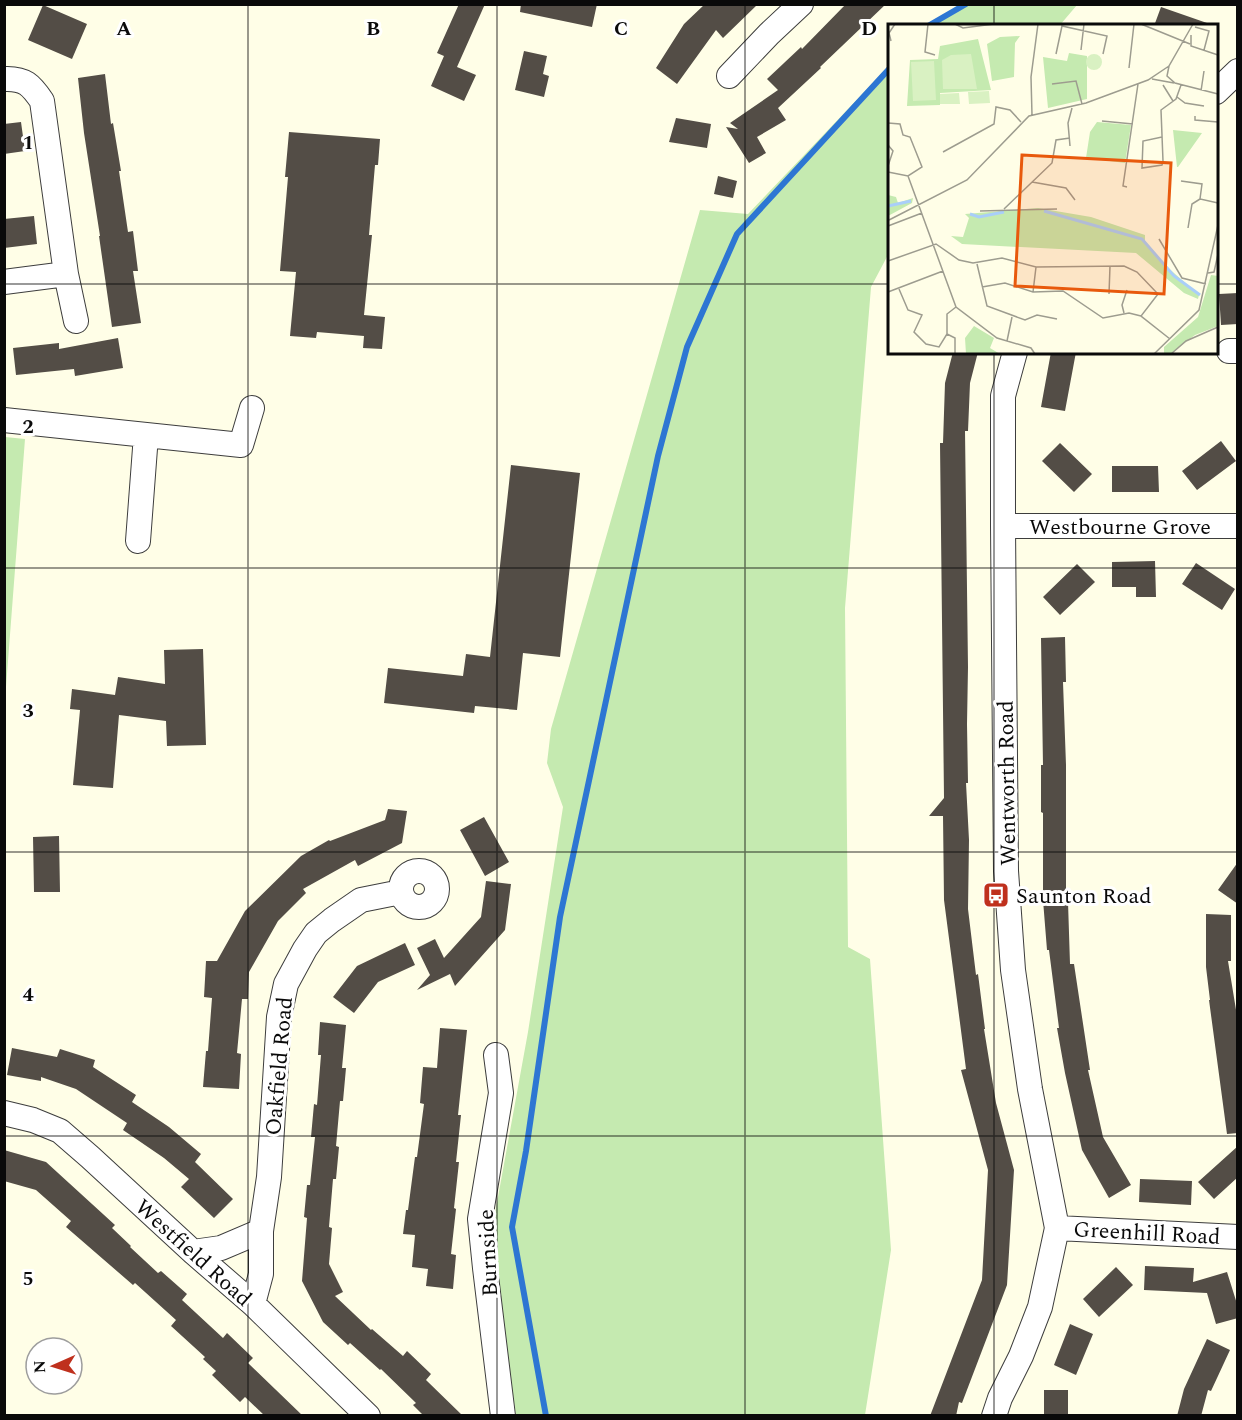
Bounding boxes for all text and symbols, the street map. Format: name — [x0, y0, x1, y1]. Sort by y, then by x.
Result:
text: A — [116, 14, 132, 44]
text: B — [366, 14, 380, 44]
text: C — [614, 14, 628, 44]
text: D — [861, 14, 877, 44]
inset map — [888, 24, 1218, 354]
text: 1 — [22, 128, 34, 158]
text: 2 — [22, 412, 34, 442]
street label: Westbourne Grove — [1029, 511, 1211, 544]
text: 3 — [22, 696, 34, 726]
street label: Wentworth Road — [990, 700, 1025, 866]
bus stop icon: Saunton Road — [981, 880, 1011, 910]
place label: Saunton Road — [1016, 880, 1152, 913]
text: 4 — [22, 980, 34, 1010]
street label: Oakfield Road — [257, 995, 302, 1137]
street label: Westfield Road — [127, 1191, 259, 1315]
street label: Burnside — [470, 1208, 507, 1298]
street label: Greenhill Road — [1072, 1213, 1221, 1254]
text: 5 — [22, 1264, 34, 1294]
north arrow — [24, 1336, 84, 1396]
text: N — [28, 1360, 52, 1374]

